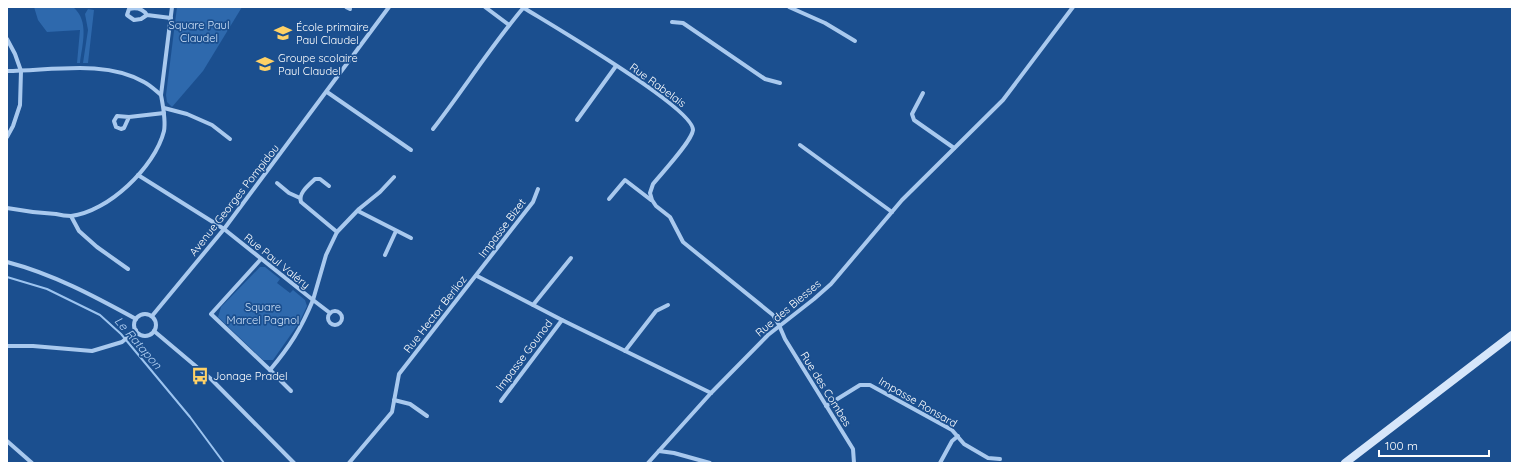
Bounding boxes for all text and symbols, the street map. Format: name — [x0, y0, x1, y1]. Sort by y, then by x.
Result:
park label: Square Paul Claudel — [169, 18, 229, 45]
place label: École primaire Paul Claudel — [296, 20, 369, 47]
school or university icon: École primaire Paul Claudel — [273, 23, 293, 43]
place label: Groupe scolaire Paul Claudel — [278, 51, 358, 78]
school or university icon: Groupe scolaire Paul Claudel — [255, 54, 275, 74]
street label: Rue Rabelais — [627, 60, 689, 110]
street label: Avenue Georges Pompidou — [186, 141, 282, 259]
street label: Impasse Bizet — [475, 196, 529, 260]
street label: Rue Paul Valéry — [241, 230, 313, 292]
street label: Rue Hector Berlioz — [400, 272, 470, 356]
street label: Rue des Biesses — [752, 277, 824, 339]
park label: Square Marcel Pagnol — [227, 300, 299, 327]
water label: Le Ratapon — [112, 313, 166, 373]
street label: Impasse Gounod — [493, 316, 555, 394]
street label: Rue des Combes — [797, 349, 855, 429]
bus stop icon: Jonage Pradel — [190, 366, 210, 386]
place label: Jonage Pradel — [213, 369, 288, 383]
street label: Impasse Ronsard — [876, 374, 960, 430]
scale bar — [1379, 432, 1489, 458]
text: 100 m — [1385, 438, 1418, 453]

